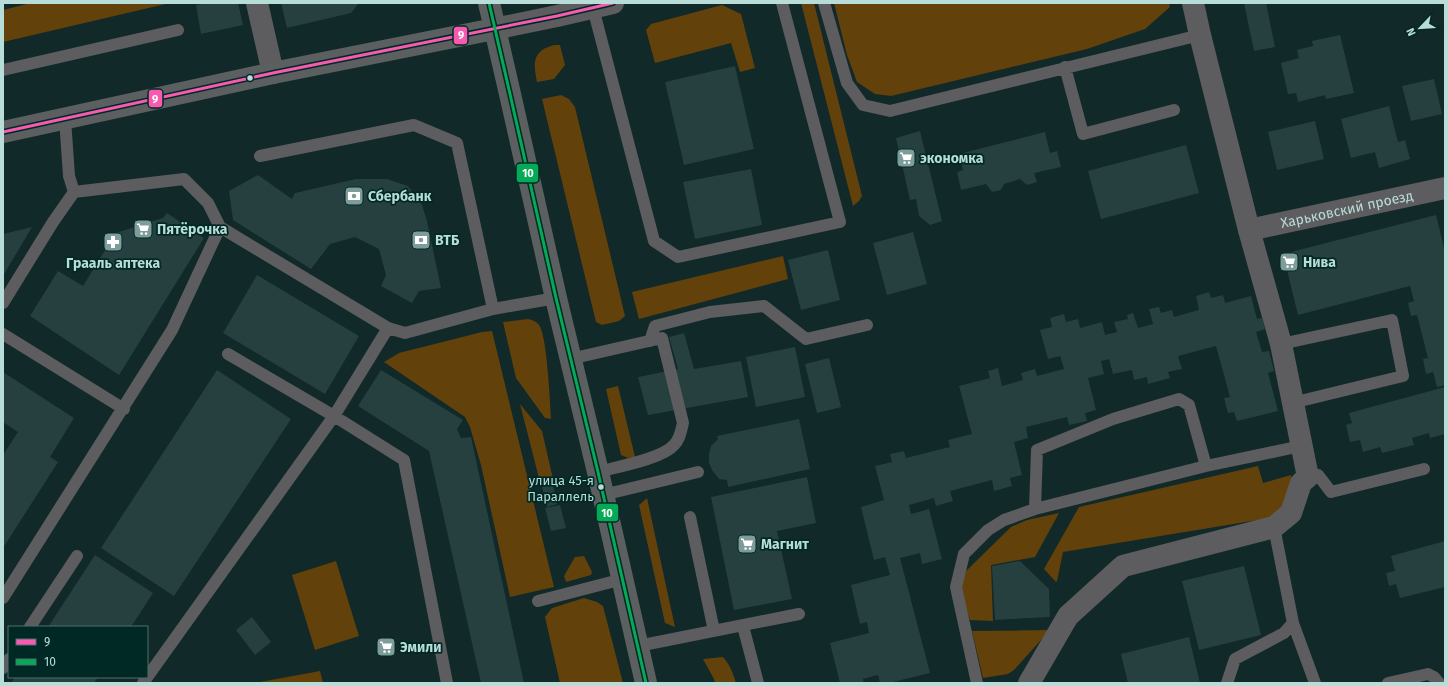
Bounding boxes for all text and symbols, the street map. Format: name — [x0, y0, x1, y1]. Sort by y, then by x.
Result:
north arrow — [1400, 8, 1440, 48]
line badge: 9 — [453, 26, 468, 45]
text: N — [1404, 26, 1419, 38]
text: 9 — [458, 29, 464, 42]
unlabelled marker — [245, 73, 255, 83]
line badge: 9 — [148, 89, 163, 108]
text: 9 — [152, 93, 158, 106]
supermarket icon: экономка — [895, 147, 917, 169]
place label: экономка — [920, 150, 984, 167]
line badge: 10 — [516, 163, 539, 183]
text: 10 — [522, 167, 534, 180]
bank icon: Сбербанк — [343, 185, 365, 207]
street label: Харьковский проезд — [1279, 187, 1415, 232]
place label: Сбербанк — [368, 188, 432, 205]
supermarket icon: Пятёрочка — [132, 218, 154, 240]
place label: Пятёрочка — [157, 221, 228, 238]
bank icon: ВТБ — [410, 229, 432, 251]
pharmacy icon: Грааль аптека — [102, 231, 124, 253]
place label: ВТБ — [435, 232, 460, 249]
supermarket icon: Нива — [1278, 251, 1300, 273]
place label: Нива — [1303, 254, 1336, 271]
place label: Грааль аптека — [66, 255, 160, 272]
place label: улица 45-я Параллель — [527, 473, 594, 504]
marker: улица 45-я Параллель — [596, 482, 606, 492]
line badge: 10 — [596, 503, 619, 522]
text: 10 — [601, 507, 613, 520]
supermarket icon: Магнит — [736, 533, 758, 555]
place label: Магнит — [761, 536, 809, 553]
legend — [8, 626, 148, 678]
text: 9 — [44, 635, 50, 649]
supermarket icon: Эмили — [375, 636, 397, 658]
place label: Эмили — [400, 639, 442, 656]
text: 10 — [44, 655, 56, 669]

